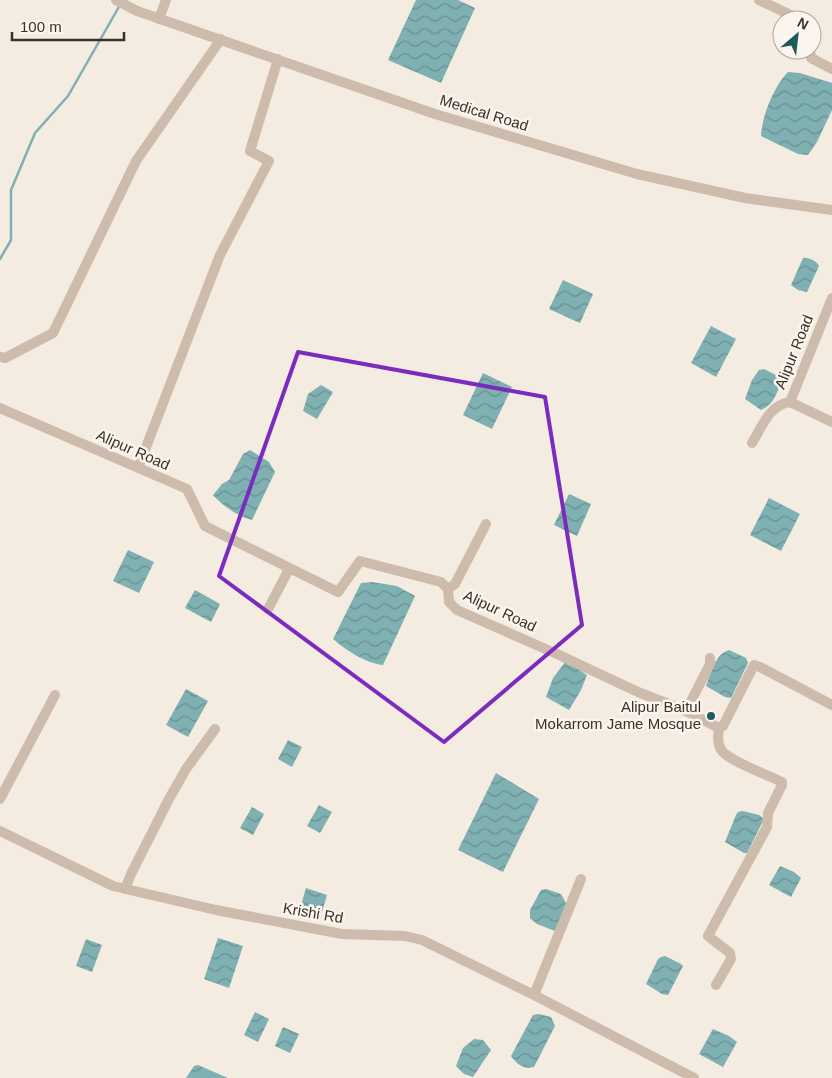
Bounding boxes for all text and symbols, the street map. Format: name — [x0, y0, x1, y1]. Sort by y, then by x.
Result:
scale bar — [12, 10, 125, 42]
north arrow — [772, 10, 822, 60]
text: N — [795, 14, 811, 33]
text: 100 m — [20, 18, 62, 35]
street label: Medical Road — [438, 91, 530, 134]
street label: Alipur Road — [771, 312, 816, 391]
street label: Alipur Road — [94, 426, 172, 473]
street label: Alipur Road — [461, 586, 539, 635]
place label: Alipur Baitul Mokarrom Jame Mosque — [535, 698, 701, 732]
marker: Alipur Baitul Mokarrom Jame Mosque — [705, 710, 717, 722]
street label: Krishi Rd — [282, 899, 345, 926]

